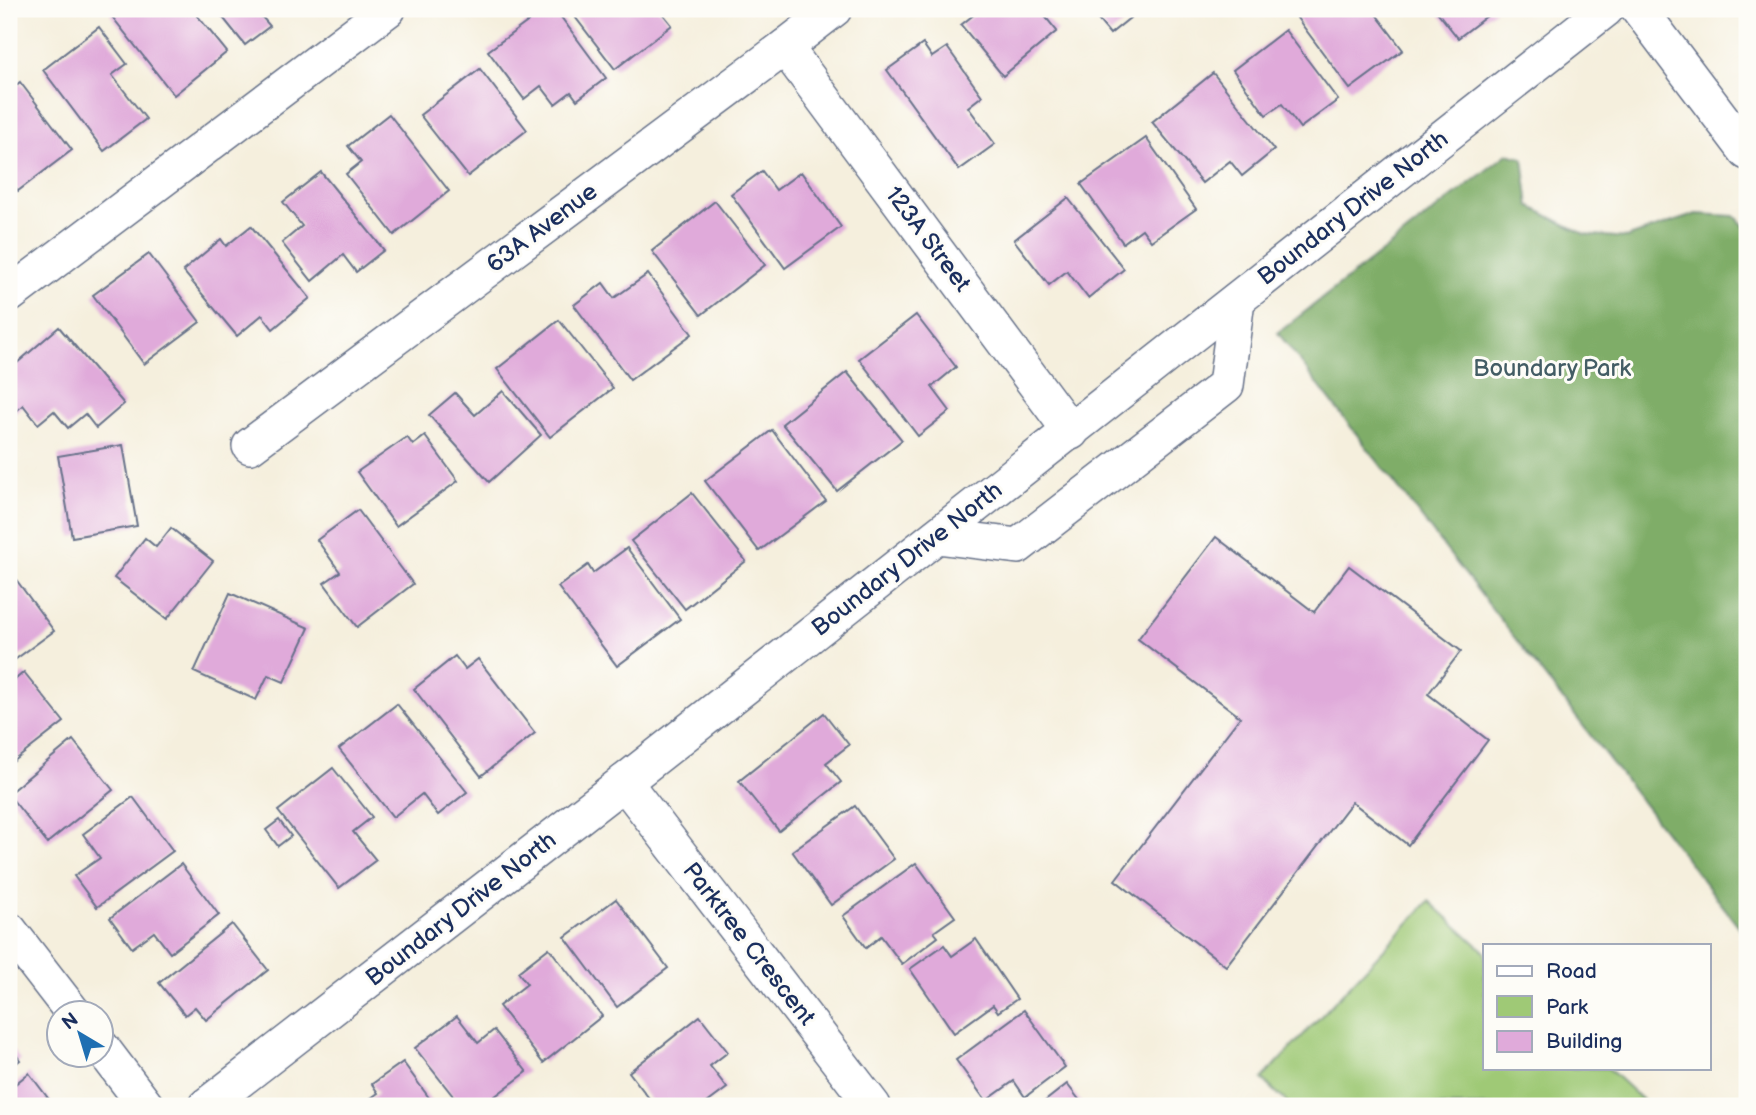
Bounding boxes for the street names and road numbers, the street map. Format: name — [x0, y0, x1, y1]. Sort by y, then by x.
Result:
street label: Boundary Drive North — [1252, 125, 1454, 291]
street label: 63A Avenue — [481, 177, 603, 279]
street label: 123A Street — [879, 181, 977, 298]
street label: Boundary Drive North — [806, 476, 1008, 642]
street label: Boundary Drive North — [360, 826, 562, 992]
street label: Parktree Crescent — [676, 857, 822, 1032]

